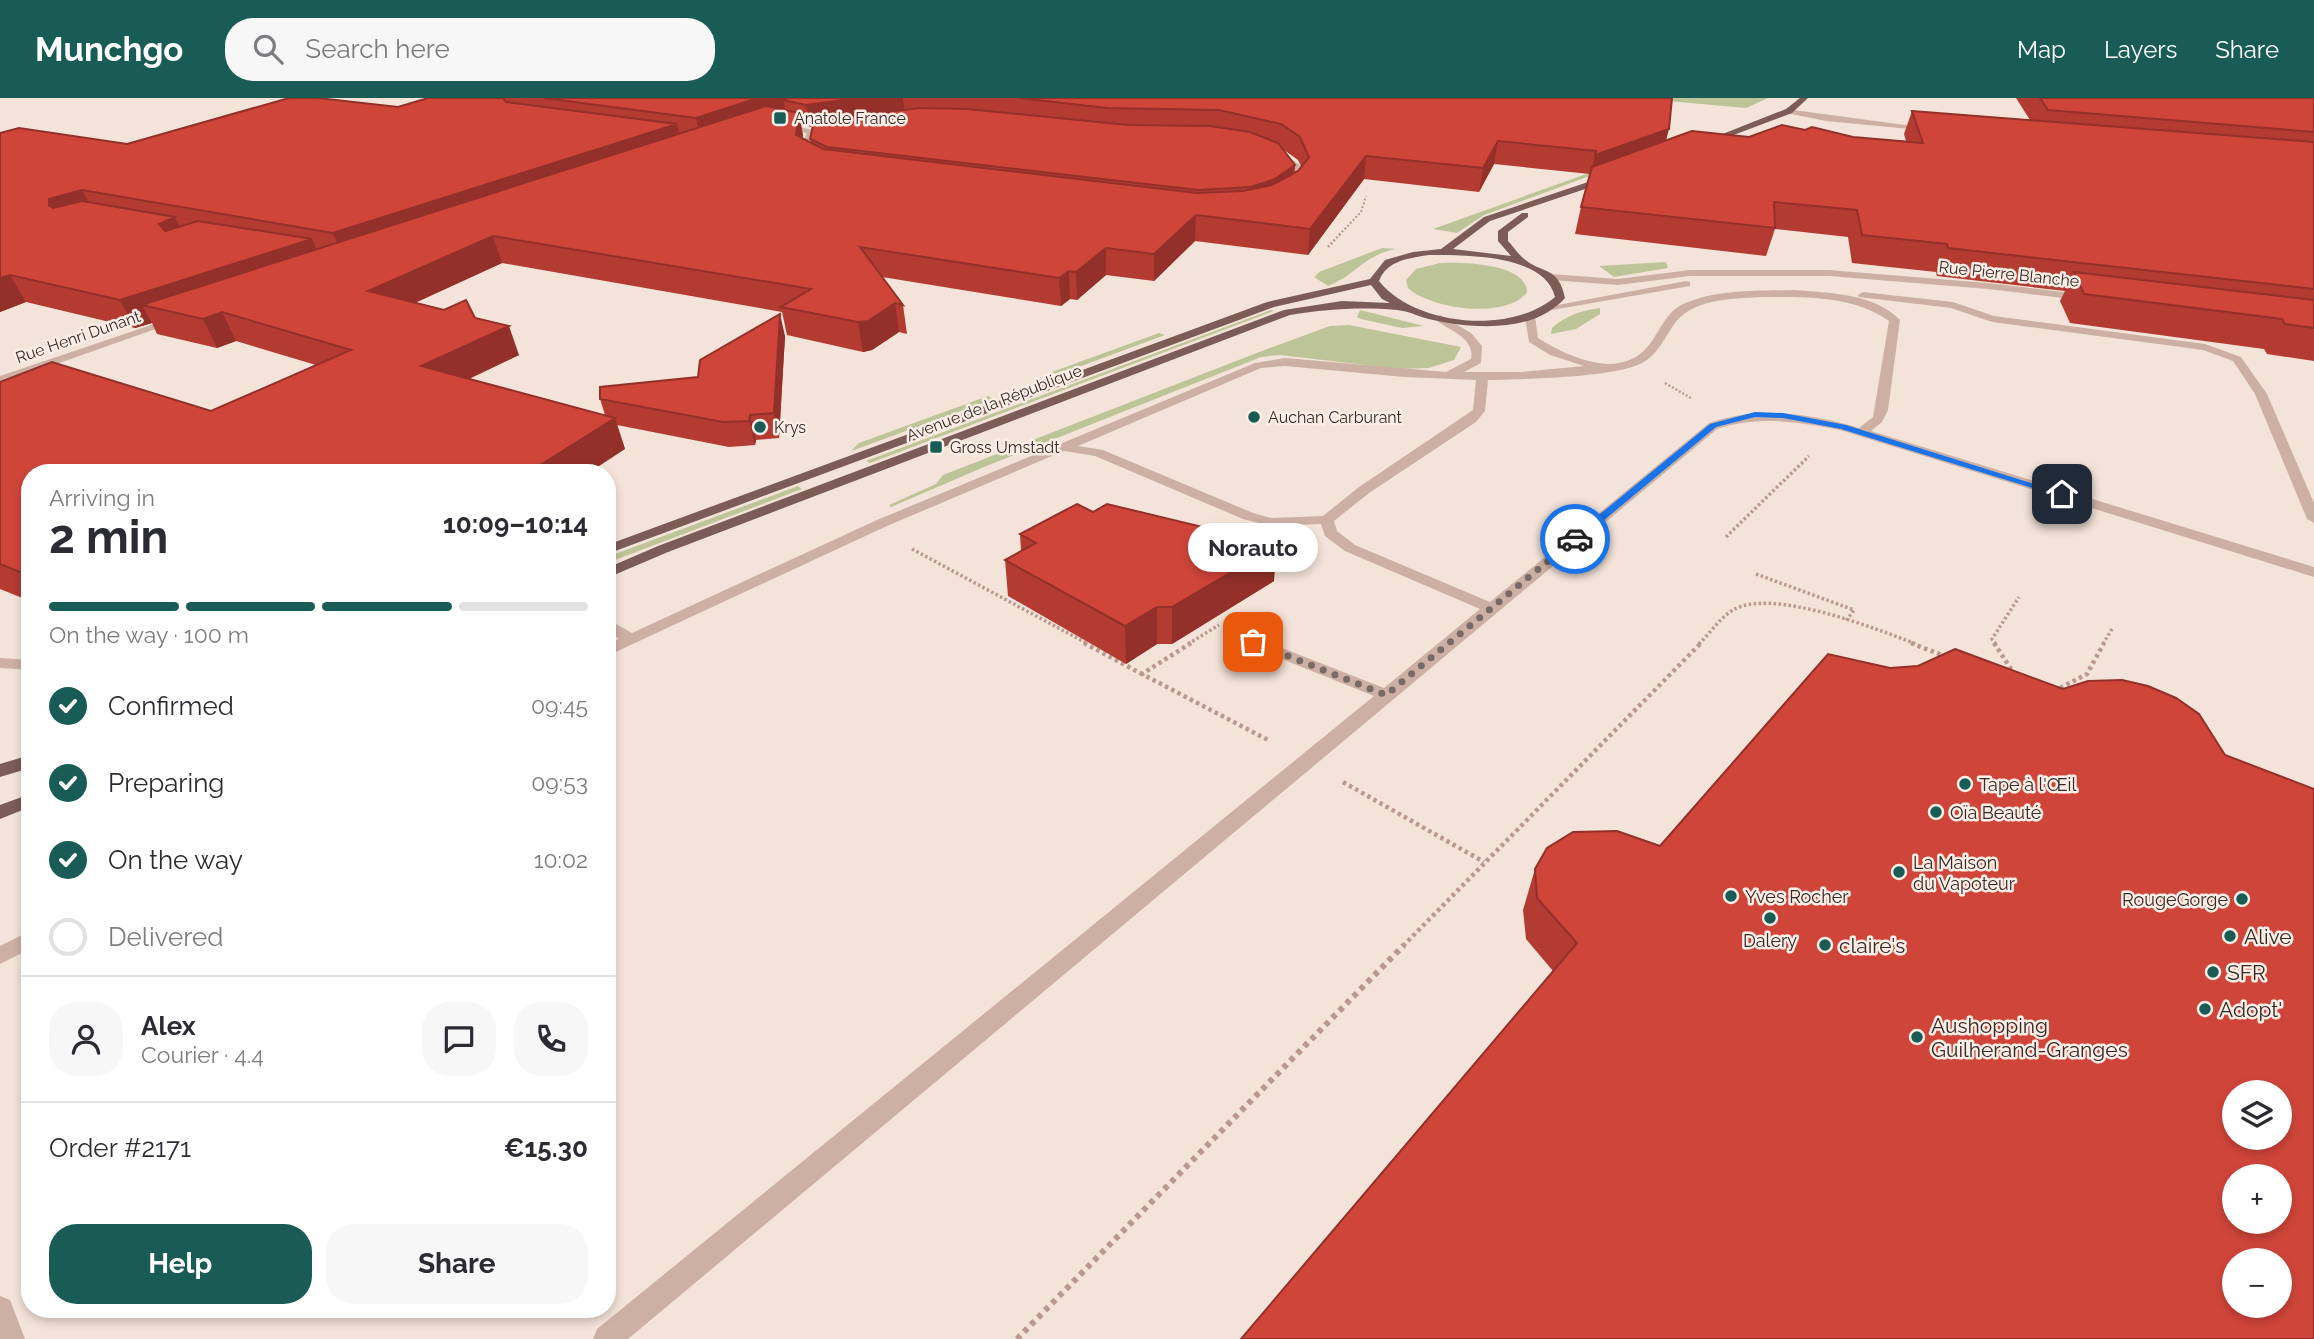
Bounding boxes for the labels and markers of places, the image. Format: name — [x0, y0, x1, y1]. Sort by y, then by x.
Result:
place label: Anatole France — [794, 109, 906, 128]
marker: Anatole France — [772, 110, 788, 126]
place label: Auchan Carburant — [1268, 408, 1403, 427]
marker: Auchan Carburant — [1246, 409, 1262, 425]
place label: Krys — [774, 418, 806, 437]
marker: Krys — [752, 419, 768, 435]
place label: Gross Umstadt — [950, 438, 1060, 457]
marker: Gross Umstadt — [928, 439, 944, 455]
pin — [2032, 464, 2092, 524]
callout: Norauto — [1188, 523, 1318, 572]
pin — [1223, 612, 1283, 672]
place label: Tape à l'Œil — [1979, 774, 2076, 795]
marker: Tape à l'Œil — [1957, 776, 1973, 792]
place label: Oïa Beauté — [1950, 802, 2042, 823]
marker: Oïa Beauté — [1928, 804, 1944, 820]
place label: La Maison du Vapoteur — [1913, 852, 2016, 894]
marker: La Maison du Vapoteur — [1891, 864, 1907, 880]
place label: Yves Rocher — [1745, 886, 1849, 907]
marker: Yves Rocher — [1723, 888, 1739, 904]
place label: RougeGorge — [2122, 889, 2228, 910]
marker: RougeGorge — [2234, 891, 2250, 907]
marker: Dalery — [1762, 910, 1778, 926]
place label: Alive — [2244, 924, 2292, 949]
marker: Alive — [2222, 928, 2238, 944]
place label: Dalery — [1743, 930, 1797, 951]
place label: claire's — [1839, 933, 1905, 958]
marker: claire's — [1817, 937, 1833, 953]
place label: SFR — [2227, 960, 2266, 985]
marker: SFR — [2205, 964, 2221, 980]
place label: Adopt' — [2219, 997, 2282, 1022]
marker: Adopt' — [2197, 1001, 2213, 1017]
place label: Aushopping Guilherand-Granges — [1931, 1013, 2128, 1062]
marker: Aushopping Guilherand-Granges — [1909, 1029, 1925, 1045]

